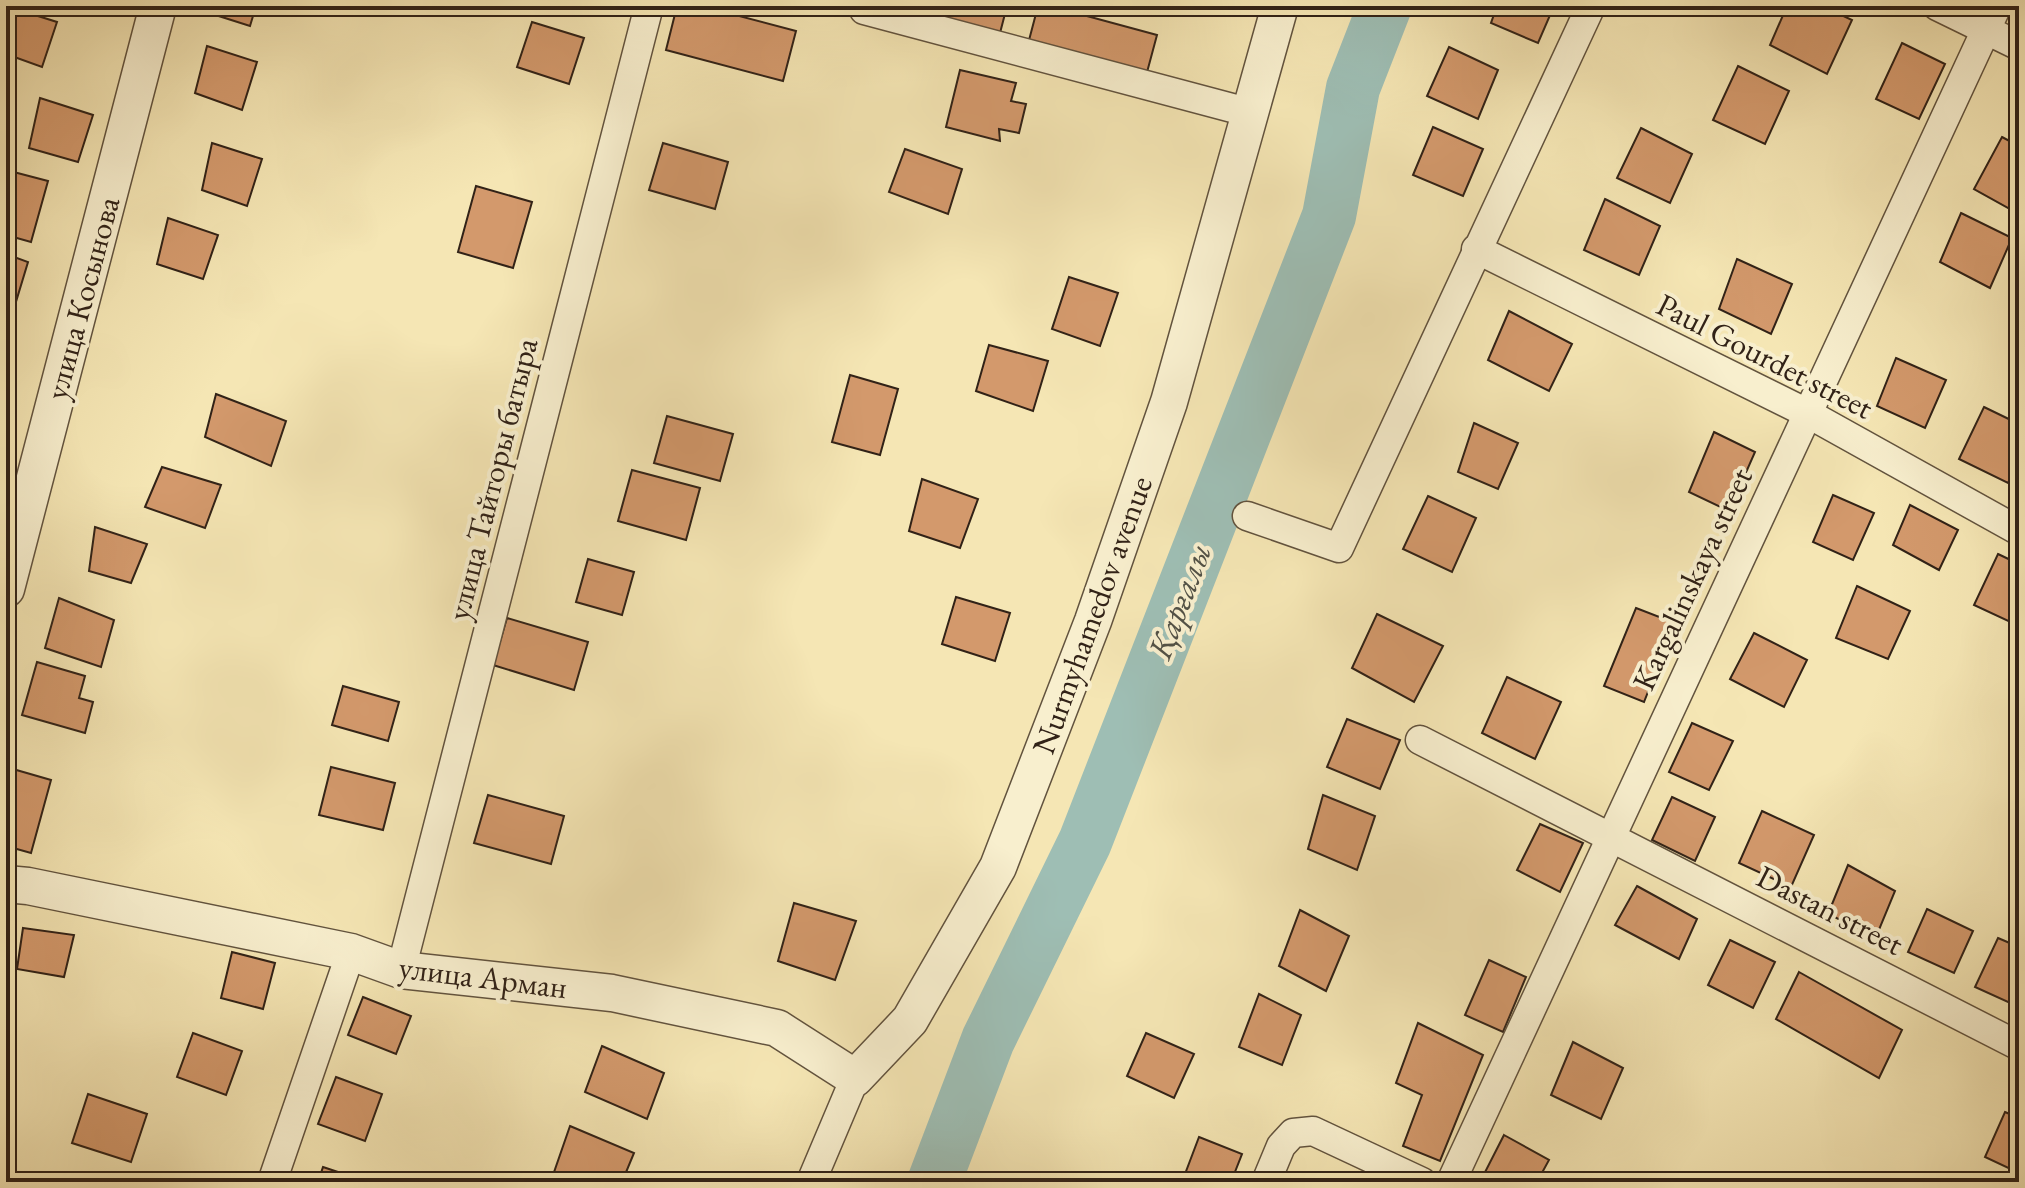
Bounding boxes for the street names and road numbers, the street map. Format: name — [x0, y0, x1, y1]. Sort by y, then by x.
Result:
street label: улица Косынова — [35, 192, 129, 404]
street label: Paul Gourdet street — [1650, 283, 1880, 429]
street label: улица Тайторы батыра — [437, 333, 547, 624]
street label: Kargalinskaya street — [1622, 461, 1762, 697]
street label: Nurmyhamedov avenue — [1022, 470, 1162, 760]
street label: Dastan street — [1750, 855, 1910, 965]
street label: улица Арман — [397, 946, 569, 1008]

